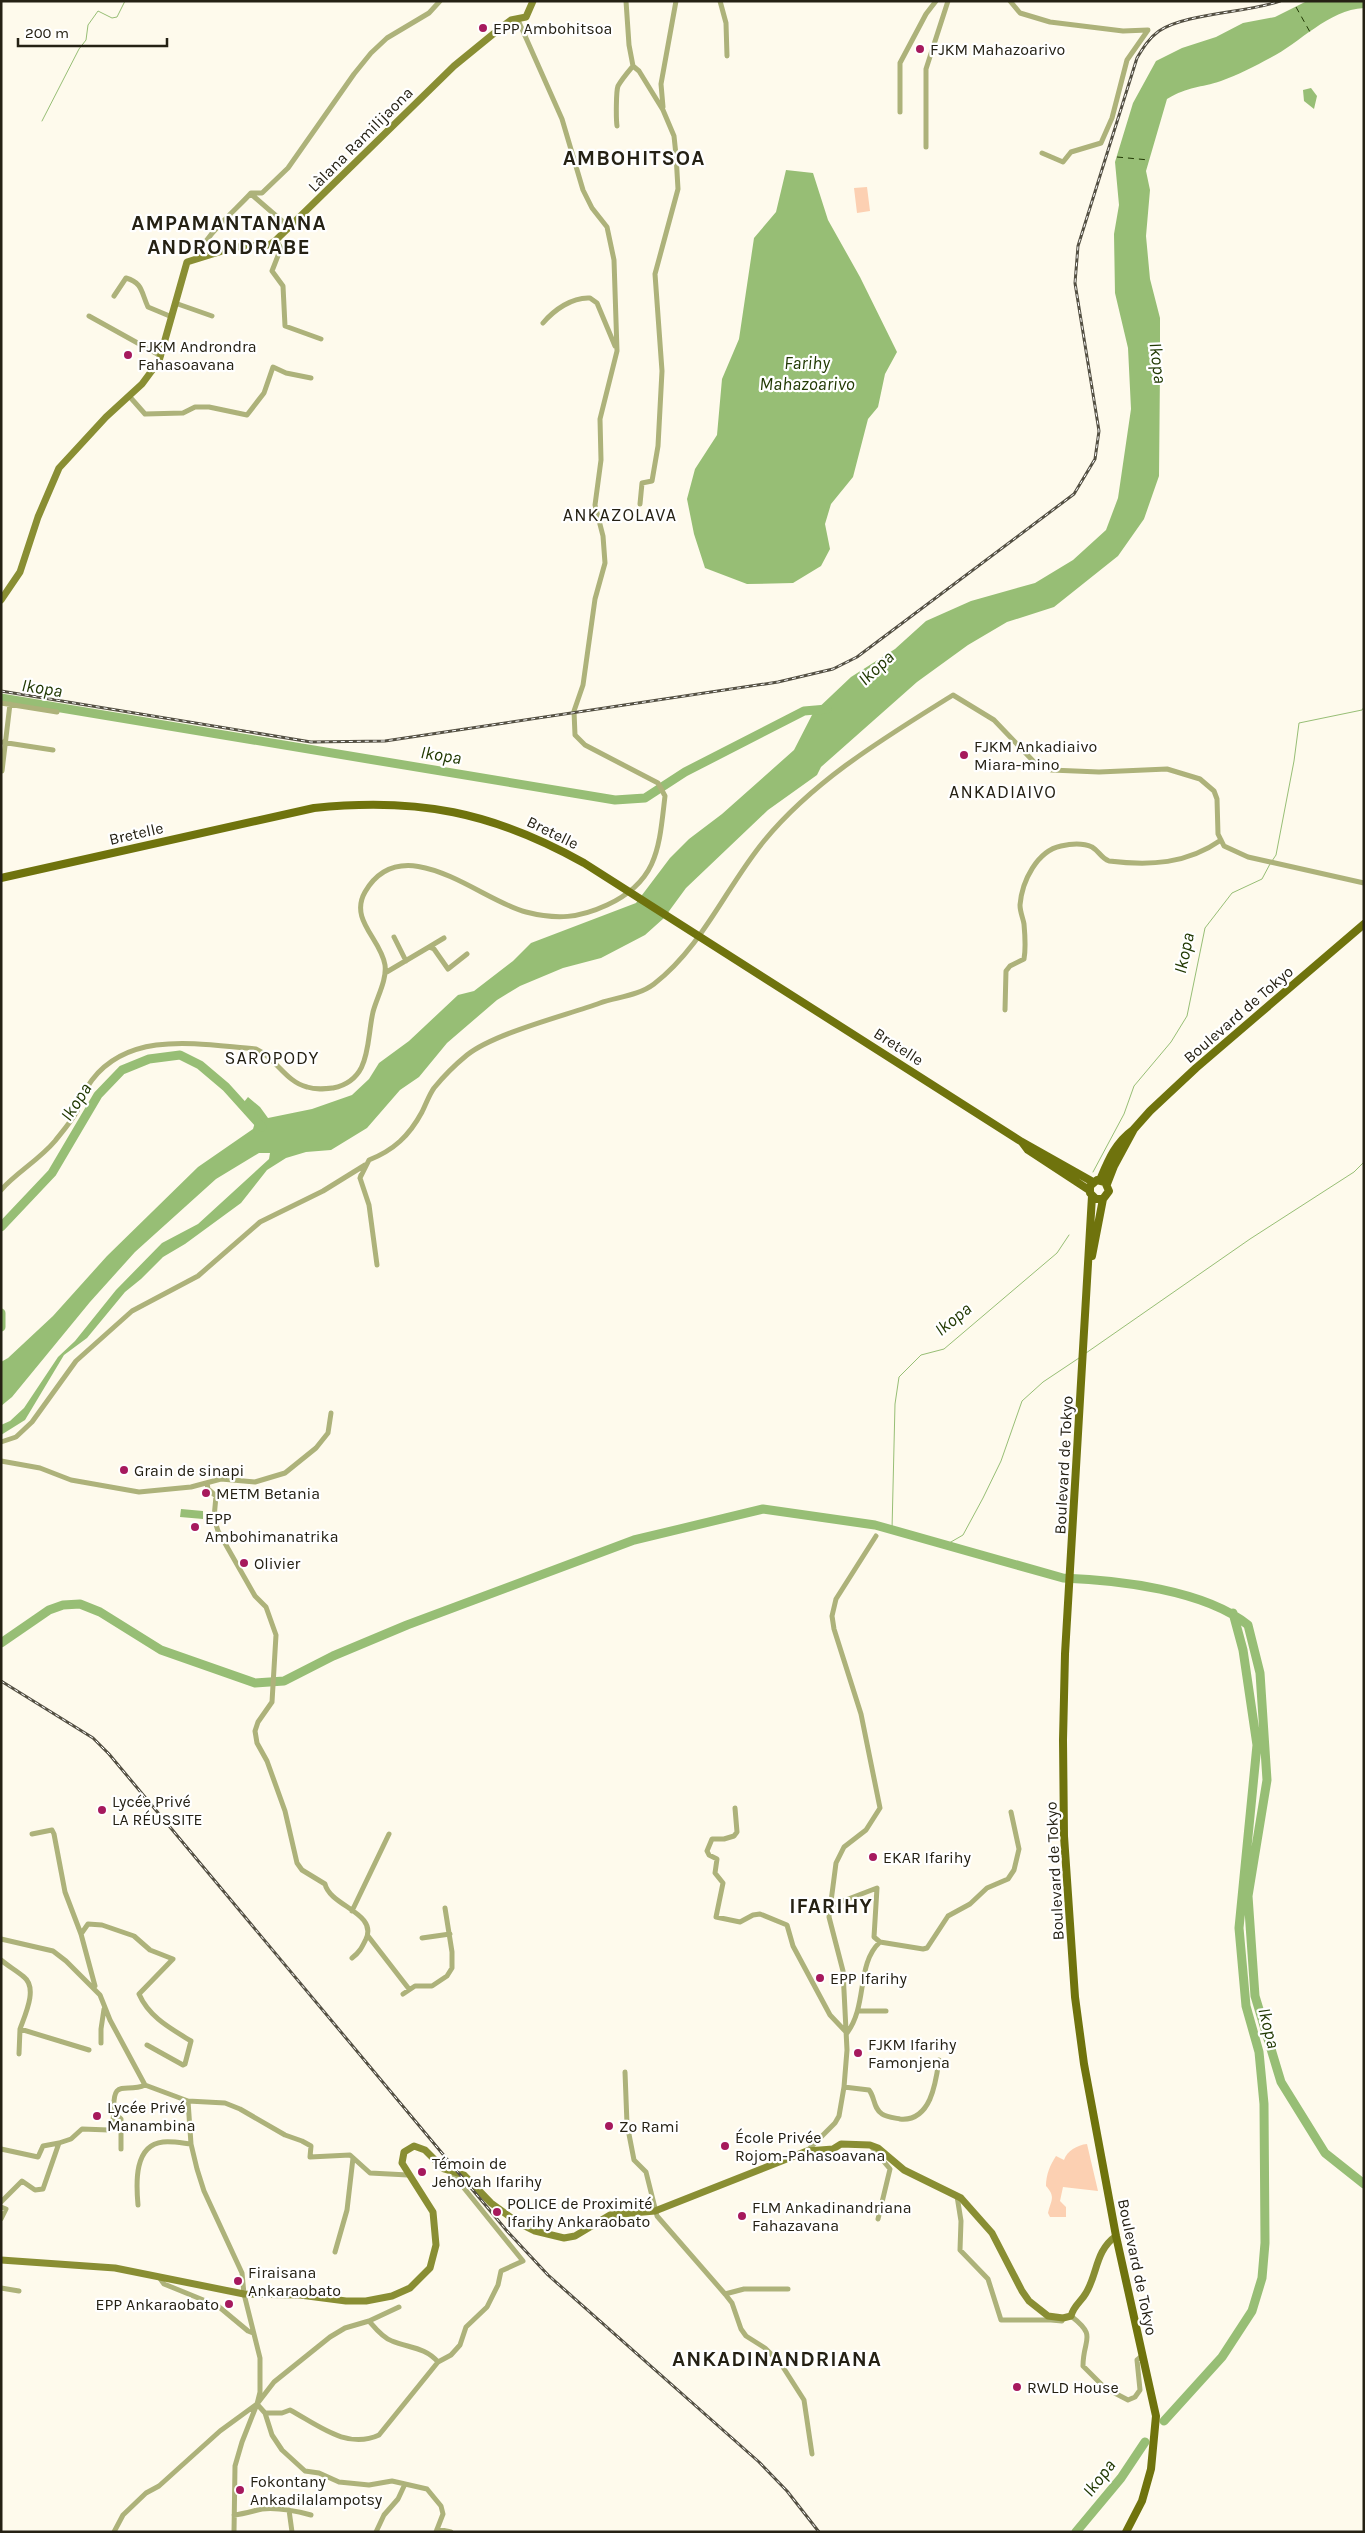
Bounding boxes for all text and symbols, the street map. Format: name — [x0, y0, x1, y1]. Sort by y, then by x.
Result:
scale bar — [18, 15, 166, 47]
place label: EPP Ambohitsoa — [493, 19, 612, 38]
marker: EPP Ambohitsoa — [477, 22, 489, 34]
text: 200 m — [25, 24, 69, 42]
place label: FJKM Mahazoarivo — [930, 40, 1065, 59]
marker: FJKM Mahazoarivo — [914, 43, 926, 55]
street label: Làlana Ramilijaona — [304, 83, 417, 196]
district label: AMBOHITSOA — [563, 146, 705, 170]
district label: AMPAMANTANANA ANDRONDRABE — [131, 211, 327, 259]
place label: FJKM Androndra Fahasoavana — [138, 337, 257, 374]
water label: Ikopa — [1145, 341, 1171, 385]
marker: FJKM Androndra Fahasoavana — [122, 349, 134, 361]
water label: Farihy Mahazoarivo — [759, 352, 855, 395]
district label: ANKAZOLAVA — [563, 504, 677, 526]
water label: Ikopa — [853, 646, 899, 690]
water label: Ikopa — [20, 674, 64, 702]
place label: FJKM Ankadiaivo Miara-mino — [974, 737, 1097, 774]
water label: Ikopa — [419, 741, 463, 769]
marker: FJKM Ankadiaivo Miara-mino — [958, 749, 970, 761]
district label: ANKADIAIVO — [949, 781, 1057, 803]
street label: Bretelle — [524, 812, 582, 853]
street label: Bretelle — [107, 818, 165, 849]
water label: Ikopa — [1169, 931, 1199, 975]
street label: Boulevard de Tokyo — [1180, 962, 1297, 1067]
street label: Bretelle — [870, 1023, 927, 1069]
district label: SAROPODY — [225, 1047, 319, 1069]
water label: Ikopa — [56, 1079, 96, 1125]
water label: Ikopa — [930, 1297, 976, 1341]
street label: Boulevard de Tokyo — [1050, 1395, 1077, 1535]
place label: Grain de sinapi — [134, 1461, 244, 1480]
marker: Grain de sinapi — [118, 1464, 130, 1476]
place label: METM Betania — [216, 1484, 320, 1503]
marker: METM Betania — [200, 1487, 212, 1499]
place label: EPP Ambohimanatrika — [205, 1509, 338, 1546]
marker: EPP Ambohimanatrika — [189, 1521, 201, 1533]
place label: Olivier — [254, 1554, 301, 1573]
marker: Olivier — [238, 1557, 250, 1569]
place label: Lycée Privé LA RÉUSSITE — [112, 1792, 203, 1829]
street label: Boulevard de Tokyo — [1041, 1801, 1068, 1941]
marker: Lycée Privé LA RÉUSSITE — [96, 1804, 108, 1816]
place label: EKAR Ifarihy — [883, 1848, 971, 1867]
marker: EKAR Ifarihy — [867, 1851, 879, 1863]
district label: IFARIHY — [789, 1894, 873, 1918]
place label: EPP Ifarihy — [830, 1969, 907, 1988]
marker: EPP Ifarihy — [814, 1972, 826, 1984]
water label: Ikopa — [1253, 2005, 1285, 2051]
place label: FJKM Ifarihy Famonjena — [868, 2035, 957, 2072]
marker: FJKM Ifarihy Famonjena — [852, 2047, 864, 2059]
place label: Lycée Privé Manambina — [107, 2098, 196, 2135]
marker: Lycée Privé Manambina — [91, 2110, 103, 2122]
place label: Zo Rami — [619, 2117, 679, 2136]
marker: Zo Rami — [603, 2120, 615, 2132]
place label: École Privée Rojom-Pahasoavana — [735, 2128, 885, 2165]
marker: École Privée Rojom-Pahasoavana — [719, 2140, 731, 2152]
place label: Témoin de Jehovah Ifarihy — [432, 2154, 542, 2191]
marker: Témoin de Jehovah Ifarihy — [416, 2166, 428, 2178]
place label: POLICE de Proximité Ifarihy Ankaraobato — [507, 2194, 653, 2231]
street label: Boulevard de Tokyo — [1114, 2197, 1161, 2337]
place label: FLM Ankadinandriana Fahazavana — [752, 2198, 912, 2235]
marker: POLICE de Proximité Ifarihy Ankaraobato — [491, 2206, 503, 2218]
marker: FLM Ankadinandriana Fahazavana — [736, 2210, 748, 2222]
place label: Firaisana Ankaraobato — [248, 2263, 341, 2300]
marker: Firaisana Ankaraobato — [232, 2275, 244, 2287]
place label: EPP Ankaraobato — [95, 2295, 219, 2314]
marker: EPP Ankaraobato — [223, 2298, 235, 2310]
district label: ANKADINANDRIANA — [672, 2347, 882, 2371]
place label: RWLD House — [1027, 2378, 1119, 2397]
marker: RWLD House — [1011, 2381, 1023, 2393]
water label: Ikopa — [1078, 2455, 1120, 2501]
place label: Fokontany Ankadilalampotsy — [250, 2472, 383, 2509]
marker: Fokontany Ankadilalampotsy — [234, 2484, 246, 2496]

